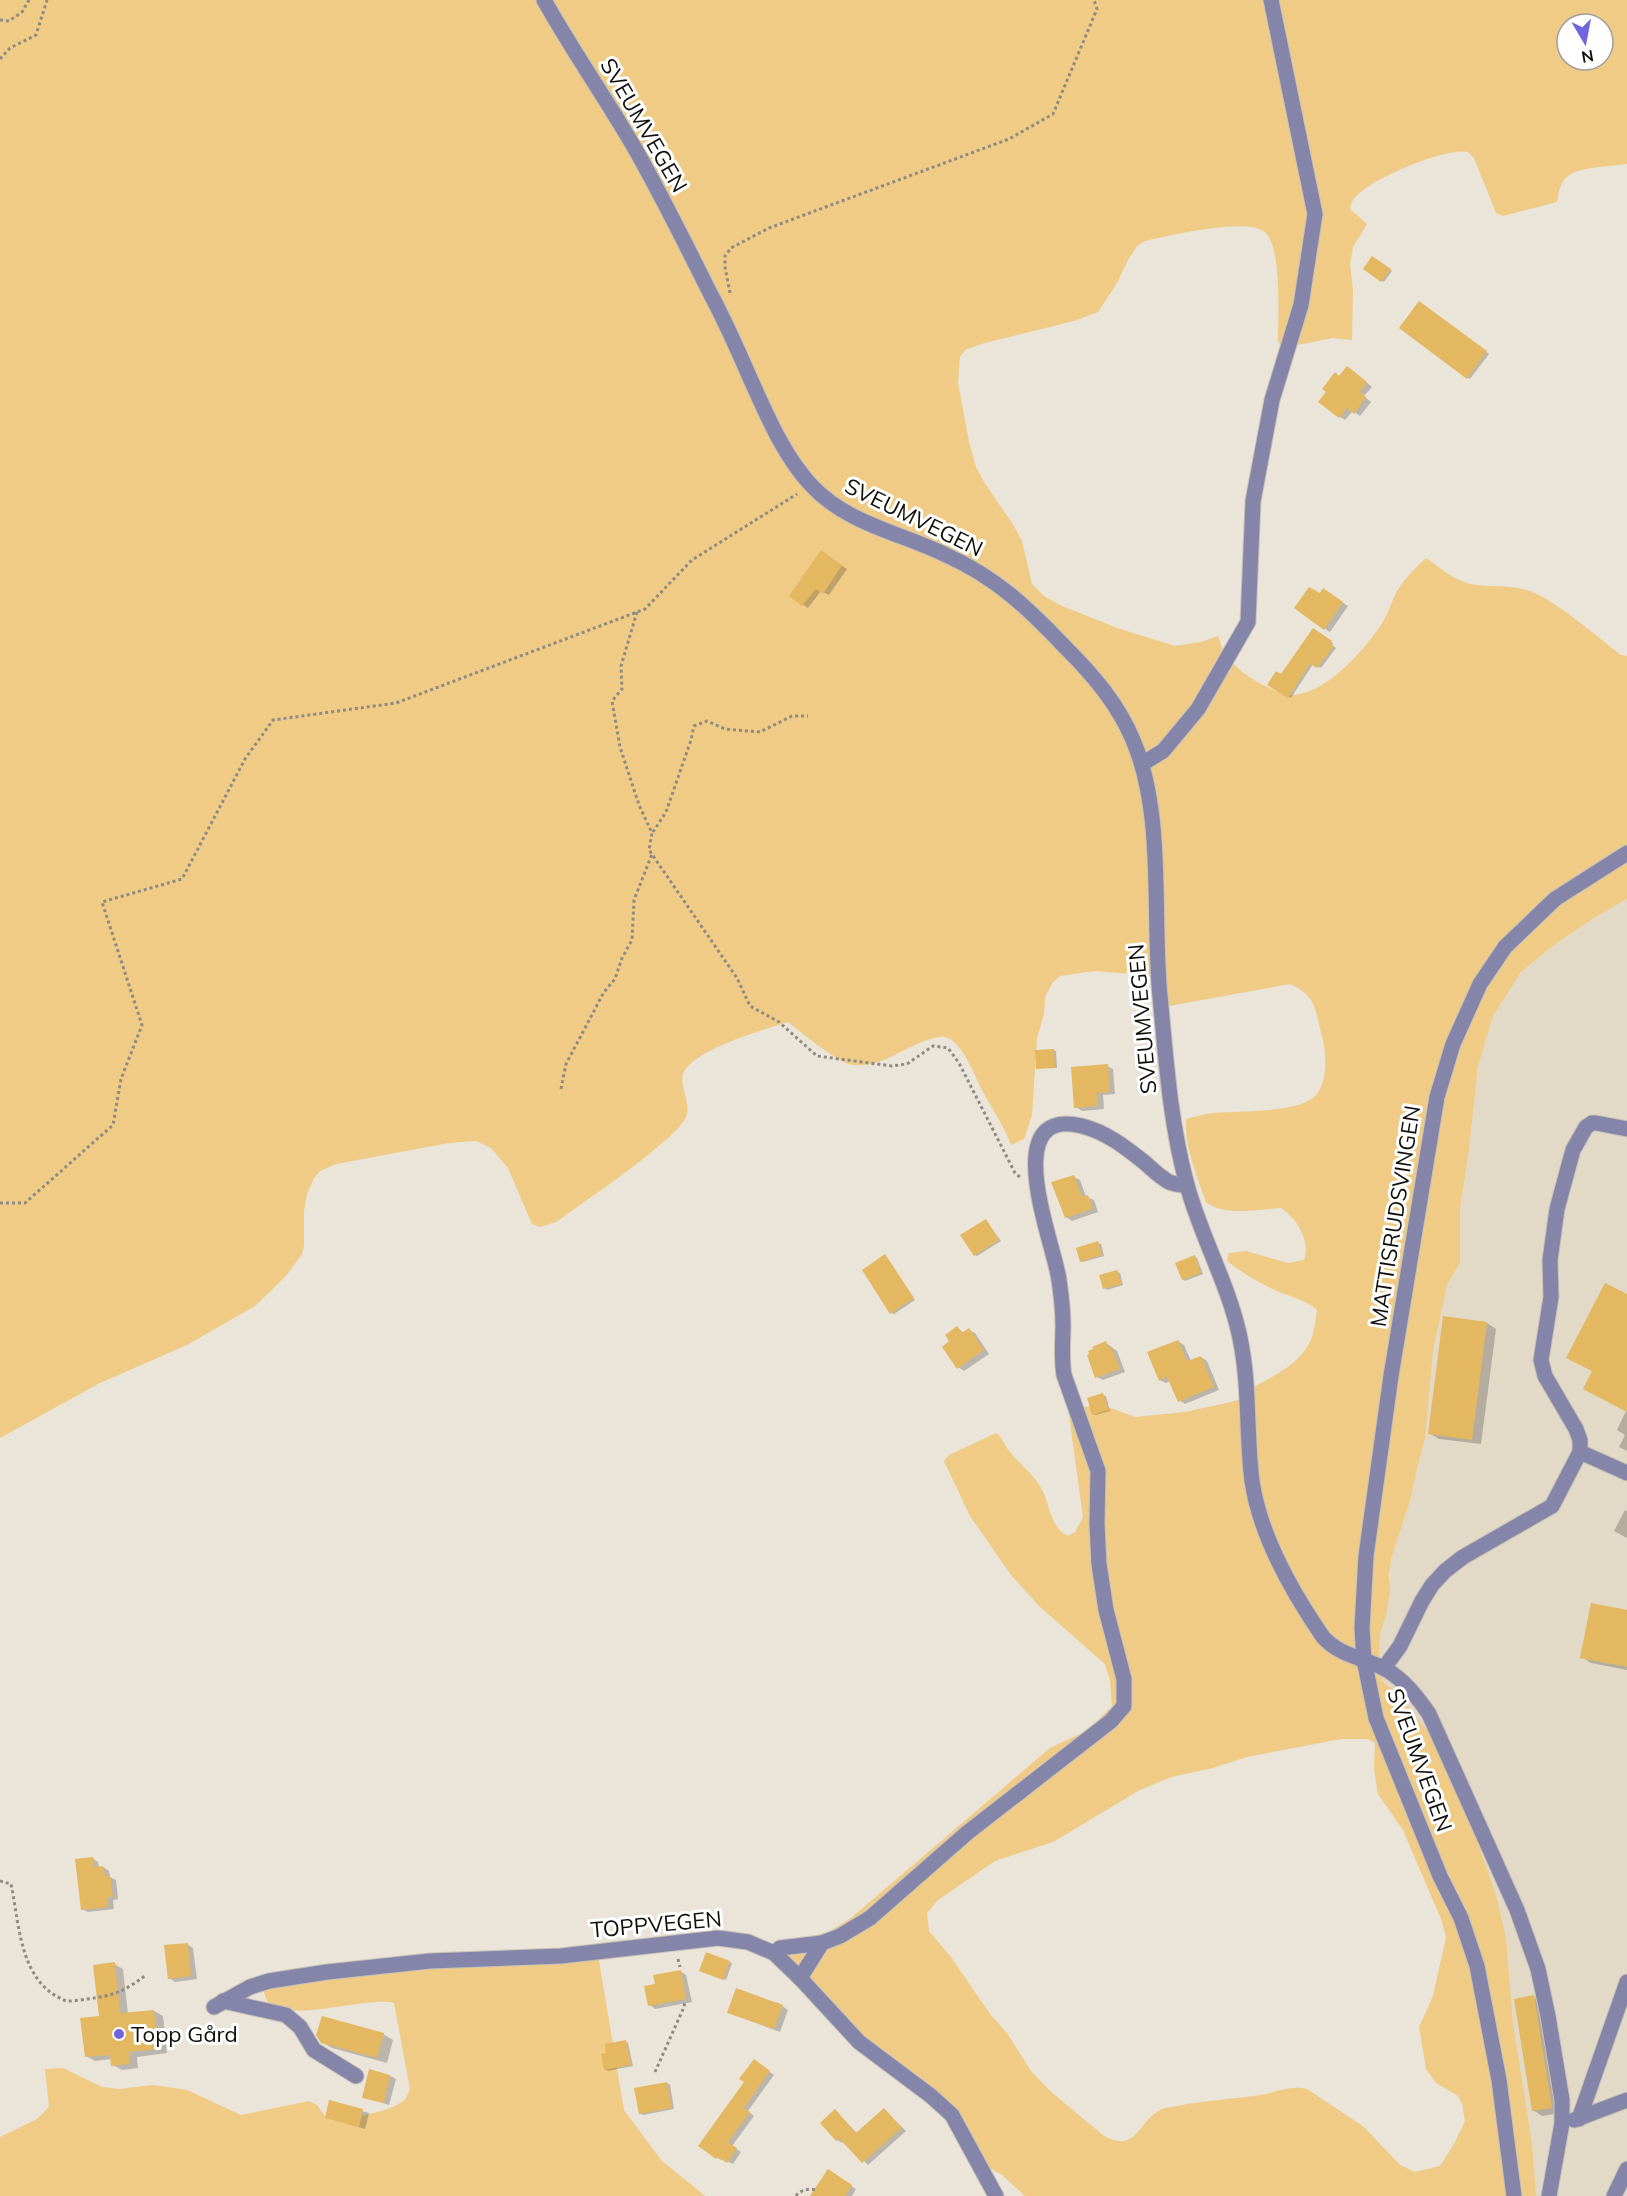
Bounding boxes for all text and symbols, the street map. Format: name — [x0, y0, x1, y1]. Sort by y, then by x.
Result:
north arrow — [1555, 12, 1615, 72]
text: N — [1580, 46, 1595, 68]
street label: SVEUMVEGEN — [594, 53, 694, 197]
street label: SVEUMVEGEN — [840, 471, 988, 563]
street label: SVEUMVEGEN — [1122, 943, 1162, 1095]
street label: MATTISRUDSVINGEN — [1364, 1103, 1426, 1329]
street label: SVEUMVEGEN — [1381, 1685, 1459, 1835]
street label: TOPPVEGEN — [589, 1904, 723, 1944]
place label: Topp Gård — [131, 2020, 238, 2048]
marker: Topp Gård — [112, 2027, 126, 2041]

